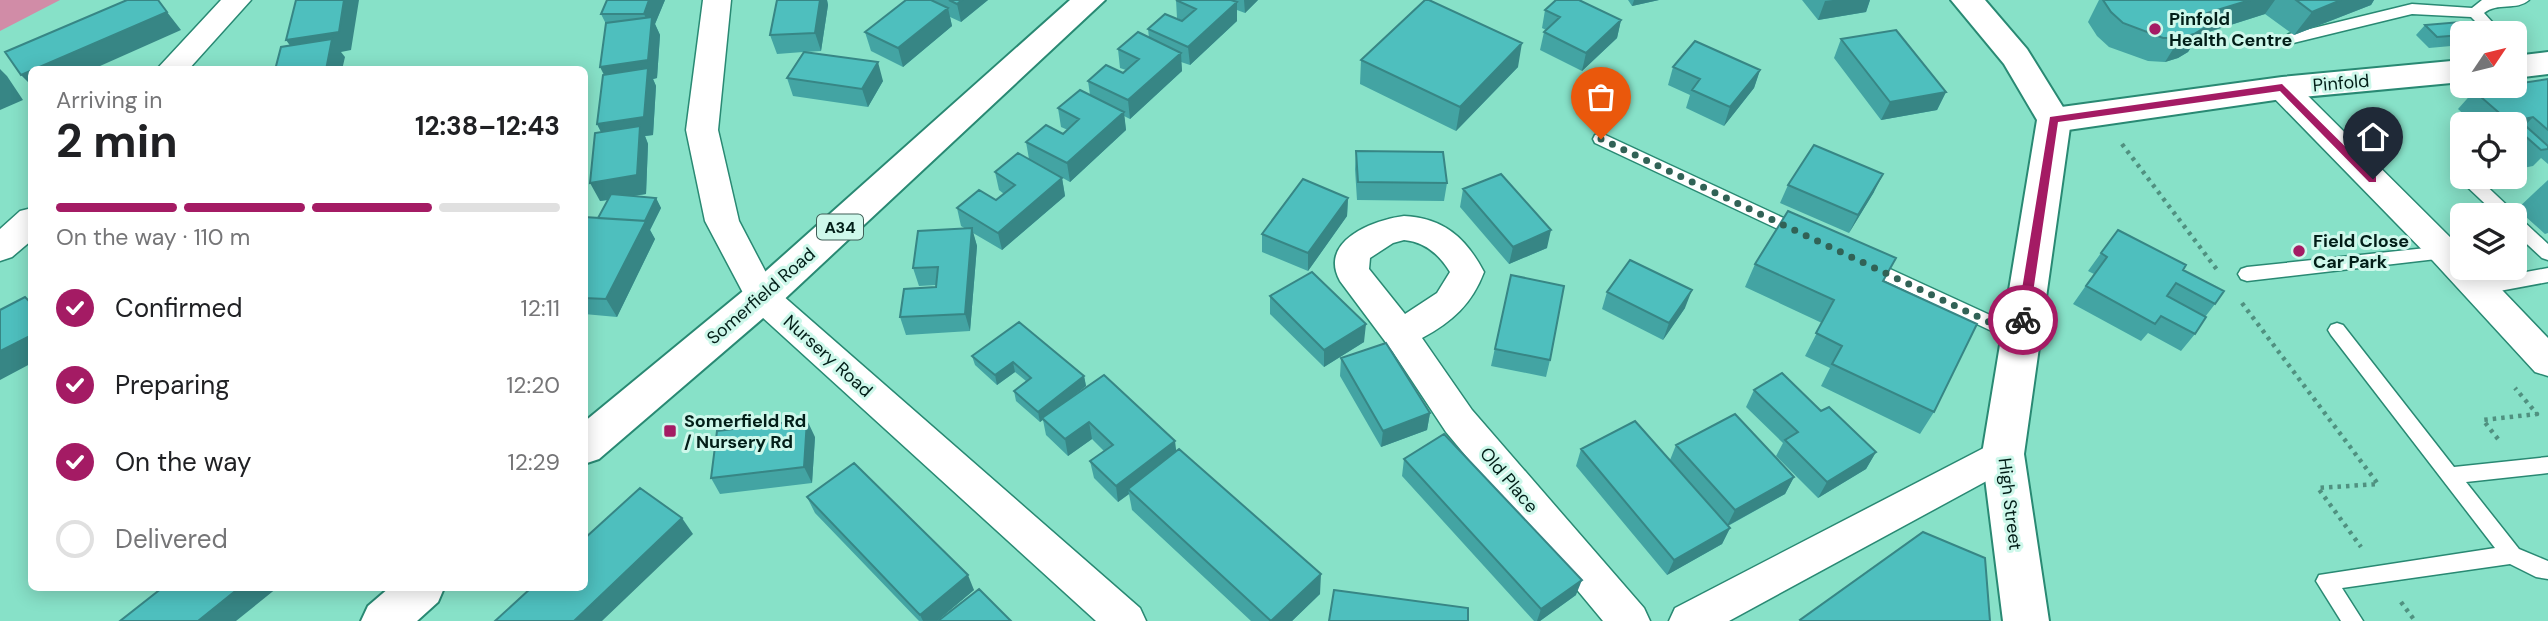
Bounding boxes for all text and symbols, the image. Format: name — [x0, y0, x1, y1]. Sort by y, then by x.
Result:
place label: Pinfold Health Centre — [2169, 7, 2292, 52]
marker: Pinfold Health Centre — [2147, 21, 2163, 37]
north arrow — [2450, 21, 2527, 98]
map controls — [2450, 21, 2527, 280]
pin — [1571, 67, 1631, 139]
street label: Pinfold — [2312, 69, 2370, 97]
icon: bag — [1582, 78, 1620, 116]
text: Arriving in — [56, 85, 162, 115]
pin — [2343, 107, 2403, 179]
text: 12:38–12:43 — [415, 109, 560, 143]
text: 2 min — [56, 111, 178, 171]
button: locate — [2450, 112, 2527, 189]
icon: home — [2354, 118, 2392, 156]
button: layers — [2450, 203, 2527, 280]
road number: A34 — [817, 215, 863, 240]
text: On the way · 110 m — [56, 222, 250, 252]
place label: Field Close Car Park — [2313, 229, 2409, 274]
street label: Somerfield Road — [702, 242, 820, 350]
marker: Field Close Car Park — [2291, 243, 2307, 259]
courier — [1988, 285, 2058, 355]
icon: check — [56, 289, 94, 327]
text: Confirmed — [115, 291, 242, 325]
text: 12:11 — [521, 293, 560, 323]
icon: bike — [2004, 301, 2042, 339]
street label: Nursery Road — [778, 310, 878, 402]
icon: check — [56, 366, 94, 404]
text: Preparing — [115, 368, 230, 402]
text: 12:20 — [506, 370, 560, 400]
place label: Somerfield Rd / Nursery Rd — [684, 409, 806, 454]
marker: Somerfield Rd / Nursery Rd — [662, 423, 678, 439]
street label: Old Place — [1474, 442, 1544, 518]
icon: check — [56, 443, 94, 481]
text: On the way — [115, 445, 251, 479]
text: 12:29 — [507, 447, 560, 477]
street label: High Street — [1992, 456, 2028, 552]
text: Delivered — [115, 522, 228, 556]

